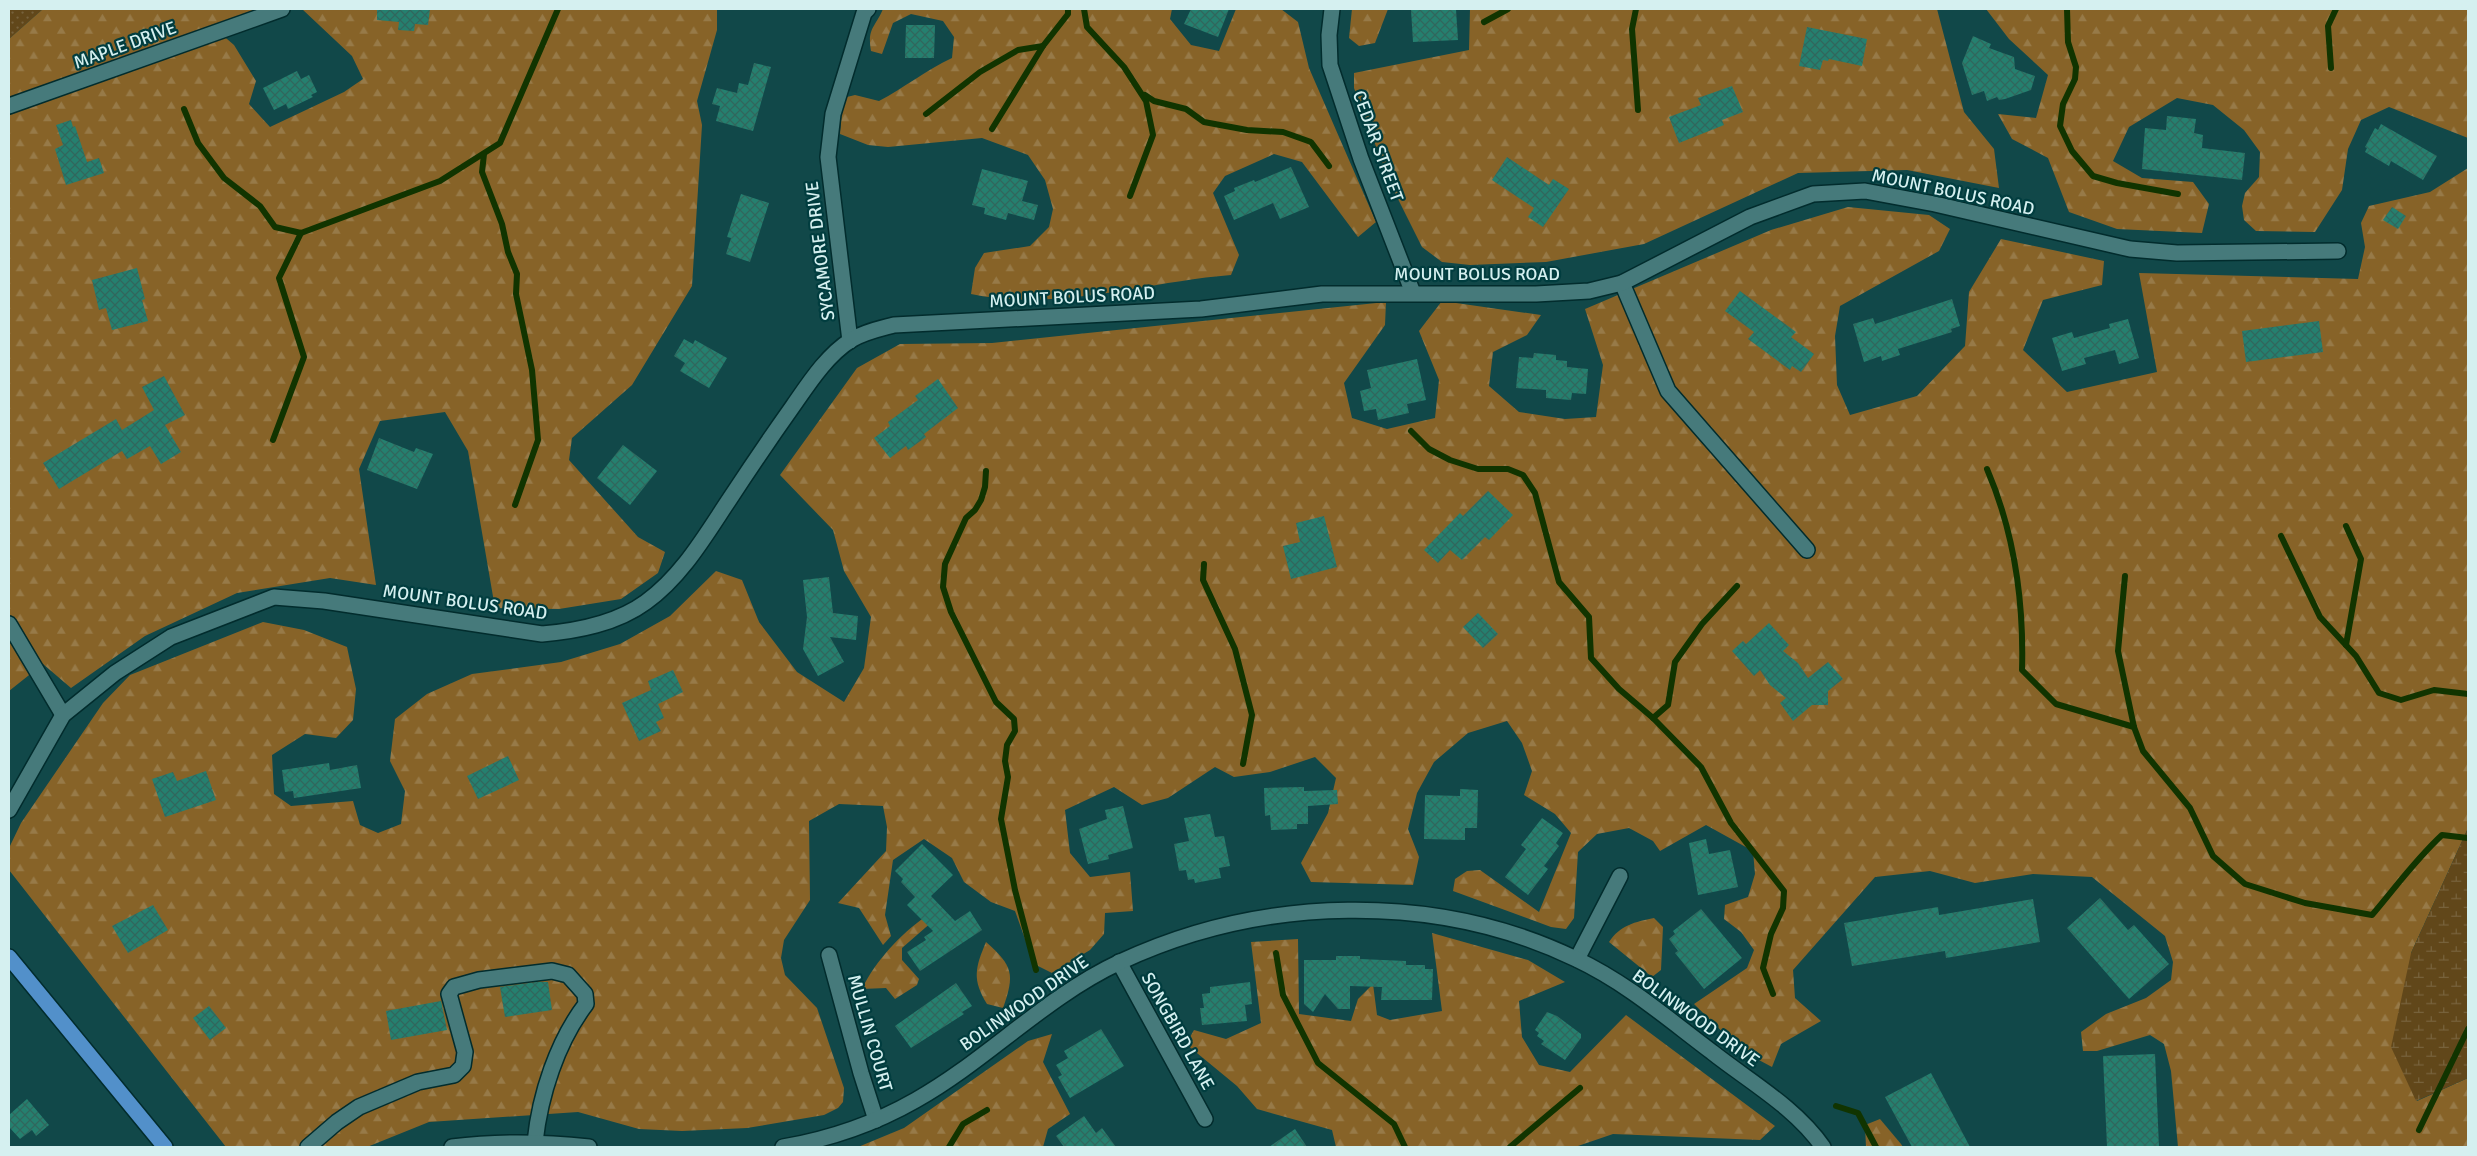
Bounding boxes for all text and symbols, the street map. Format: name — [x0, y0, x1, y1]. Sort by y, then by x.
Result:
street label: MAPLE DRIVE — [71, 16, 179, 74]
street label: CEDAR STREET — [1348, 87, 1408, 205]
street label: MOUNT BOLUS ROAD — [1870, 164, 2036, 220]
street label: SYCAMORE DRIVE — [801, 180, 839, 322]
street label: MOUNT BOLUS ROAD — [1394, 263, 1560, 285]
street label: MOUNT BOLUS ROAD — [989, 282, 1155, 312]
street label: MOUNT BOLUS ROAD — [381, 580, 549, 624]
street label: BOLINWOOD DRIVE — [955, 950, 1093, 1056]
street label: BOLINWOOD DRIVE — [1628, 964, 1764, 1072]
street label: SONGBIRD LANE — [1137, 968, 1219, 1094]
street label: MULLIN COURT — [843, 972, 897, 1094]

